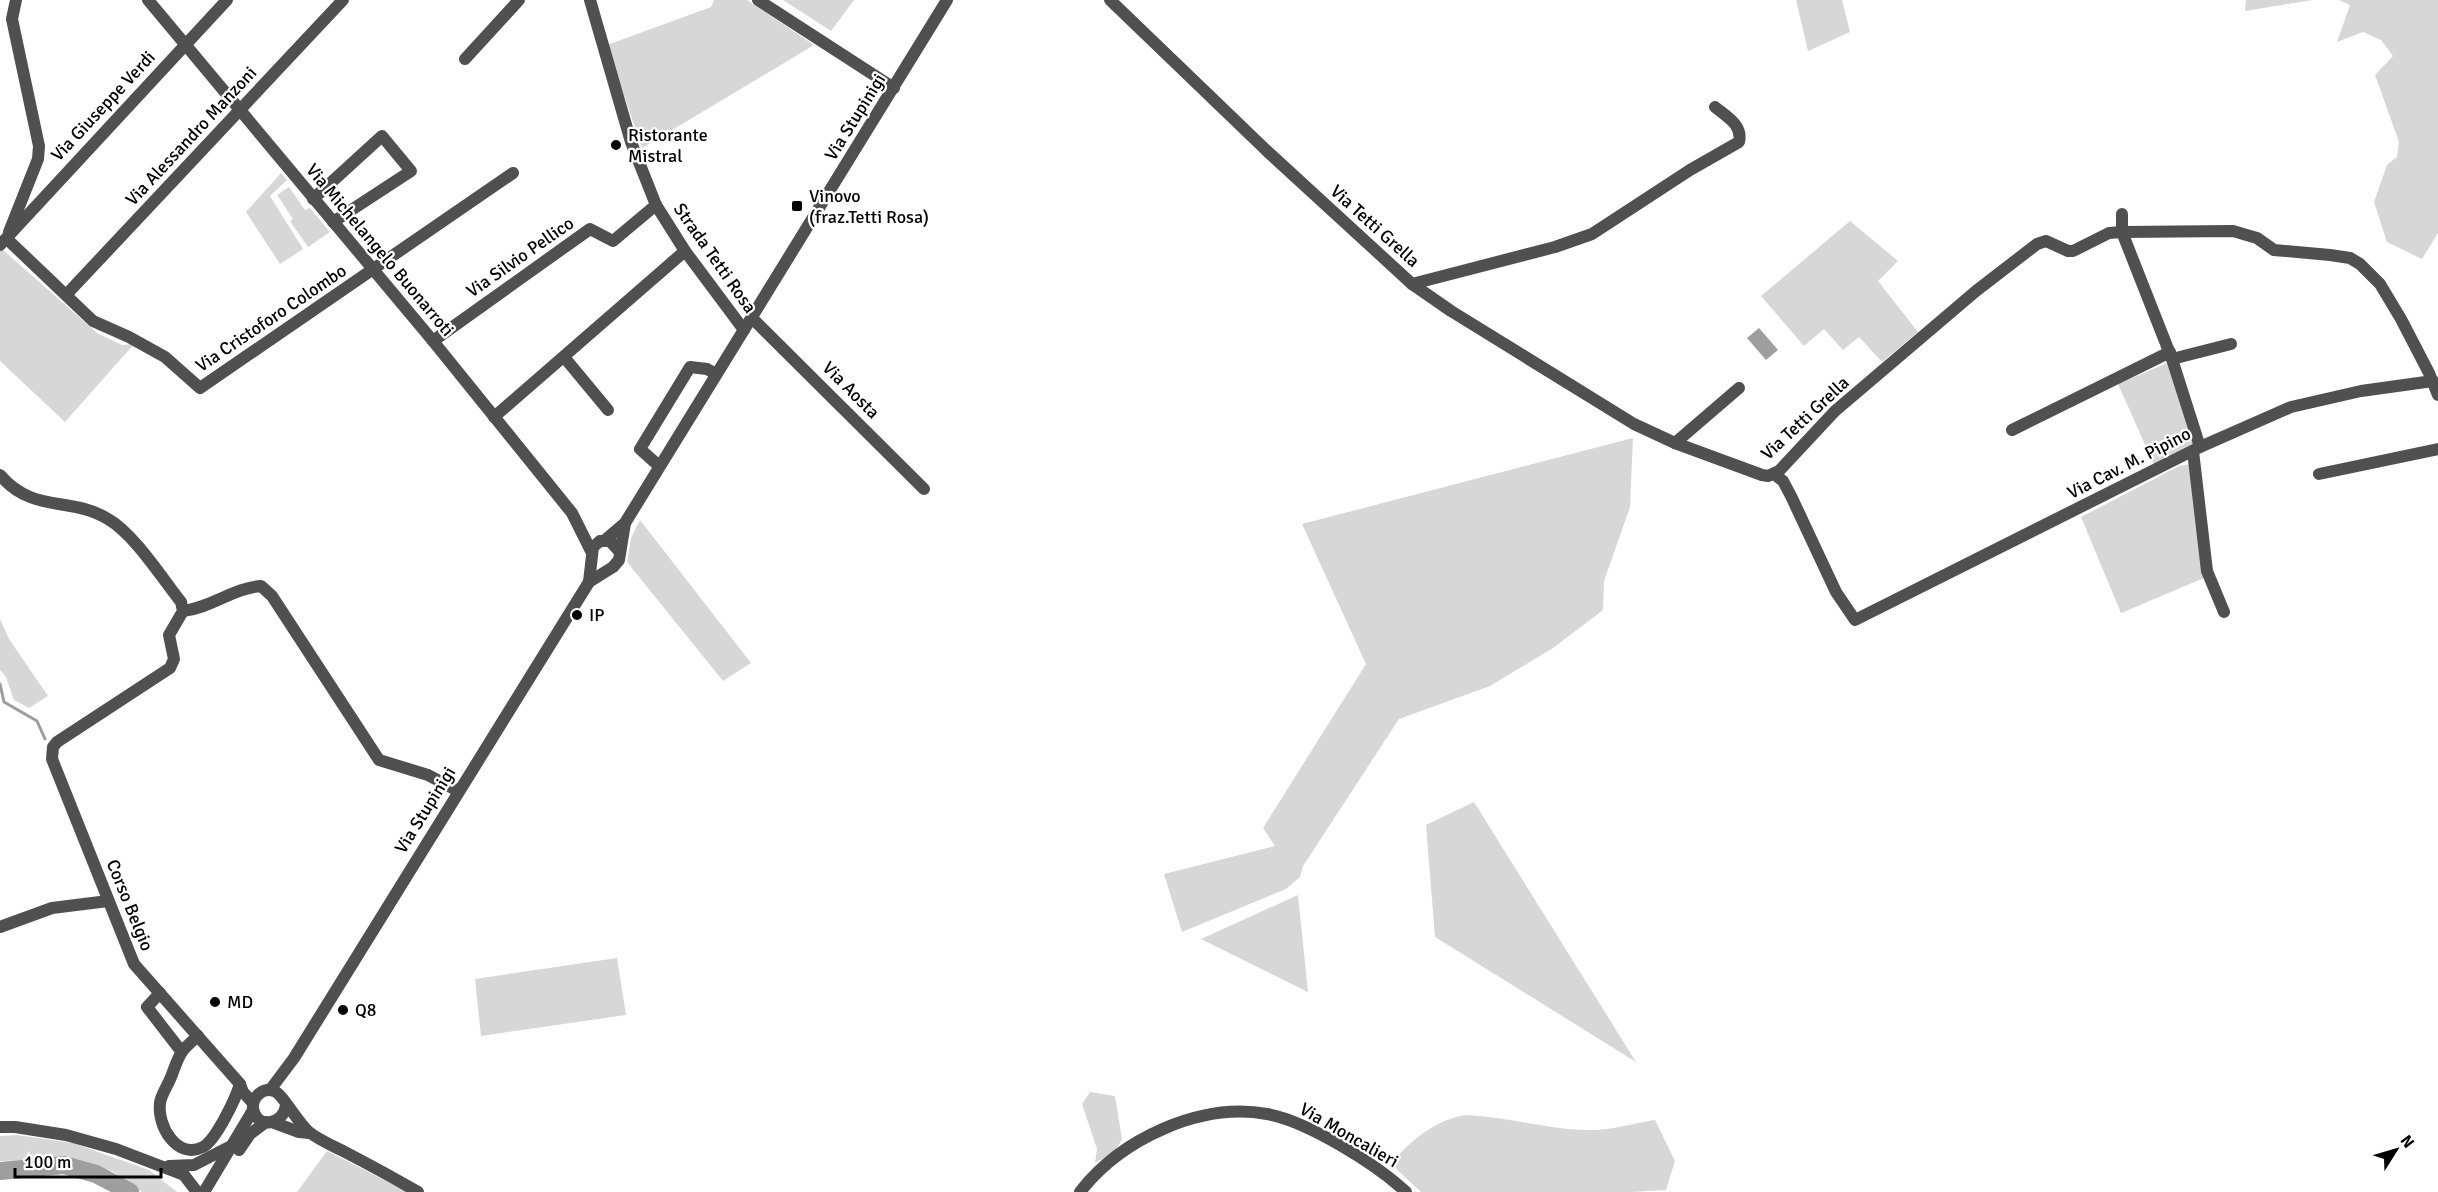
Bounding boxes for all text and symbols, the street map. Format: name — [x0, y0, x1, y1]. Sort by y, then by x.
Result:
street label: Via Giuseppe Verdi — [46, 46, 160, 166]
street label: Via Alessandro Manzoni — [121, 62, 261, 210]
street label: Via Stupinigi — [820, 70, 890, 164]
place label: Ristorante Mistral — [628, 124, 708, 167]
marker: Ristorante Mistral — [609, 138, 623, 152]
street label: Via Michelangelo Buonarroti — [301, 159, 459, 341]
street label: Via Tetti Grella — [1326, 180, 1424, 272]
place label: Vinovo (fraz.Tetti Rosa) — [809, 185, 929, 228]
street label: Strada Tetti Rosa — [669, 199, 761, 317]
marker: Vinovo (fraz.Tetti Rosa) — [790, 199, 804, 213]
street label: Via Silvio Pellico — [462, 212, 578, 302]
street label: Via Cristoforo Colombo — [192, 259, 350, 377]
street label: Via Aosta — [818, 357, 884, 423]
street label: Via Tetti Grella — [1756, 372, 1854, 464]
street label: Via Cav. M. Pipino — [2064, 422, 2194, 504]
place label: IP — [589, 604, 605, 626]
marker: IP — [570, 608, 584, 622]
street label: Via Stupinigi — [390, 763, 460, 857]
street label: Corso Belgio — [102, 856, 158, 954]
place label: MD — [227, 991, 253, 1013]
marker: MD — [208, 995, 222, 1009]
place label: Q8 — [355, 999, 376, 1021]
marker: Q8 — [336, 1003, 350, 1017]
street label: Via Moncalieri — [1296, 1098, 1402, 1172]
north arrow — [2366, 1120, 2426, 1180]
text: N — [2396, 1131, 2419, 1152]
scale bar — [15, 1141, 160, 1179]
text: 100 m — [24, 1151, 71, 1173]

